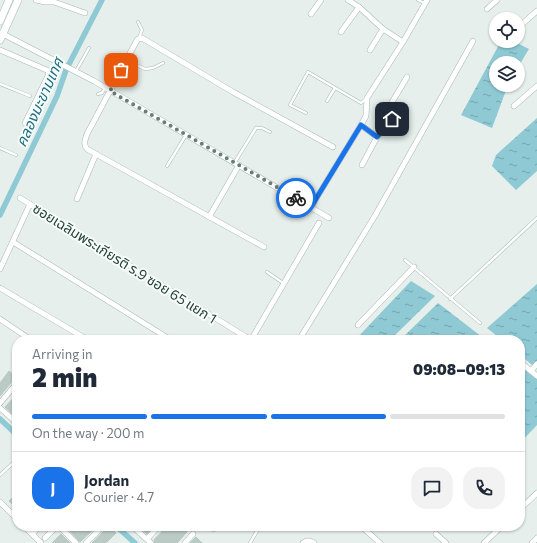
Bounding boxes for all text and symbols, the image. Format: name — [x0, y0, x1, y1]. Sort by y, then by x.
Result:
map controls — [489, 12, 525, 92]
button: locate — [489, 12, 525, 48]
water label: คลองมะขามเทศ — [11, 53, 67, 149]
pin — [104, 53, 138, 87]
button: layers — [489, 56, 525, 92]
icon: bag — [110, 59, 132, 81]
pin — [375, 102, 409, 136]
icon: home — [381, 108, 403, 130]
courier — [276, 178, 316, 218]
icon: bike — [285, 187, 307, 209]
street label: ซอยเฉลิมพระเกียรติ ร.9 ซอย 65 แยก 1 — [30, 199, 220, 327]
text: Arriving in — [32, 346, 92, 362]
text: 09:08–09:13 — [413, 360, 505, 378]
text: 2 min — [32, 361, 97, 392]
text: On the way · 200 m — [32, 425, 144, 441]
button: chat — [411, 467, 453, 509]
button: phone — [463, 467, 505, 509]
text: Jordan — [84, 471, 129, 489]
text: J — [51, 479, 55, 497]
text: Courier · 4.7 — [84, 489, 154, 505]

